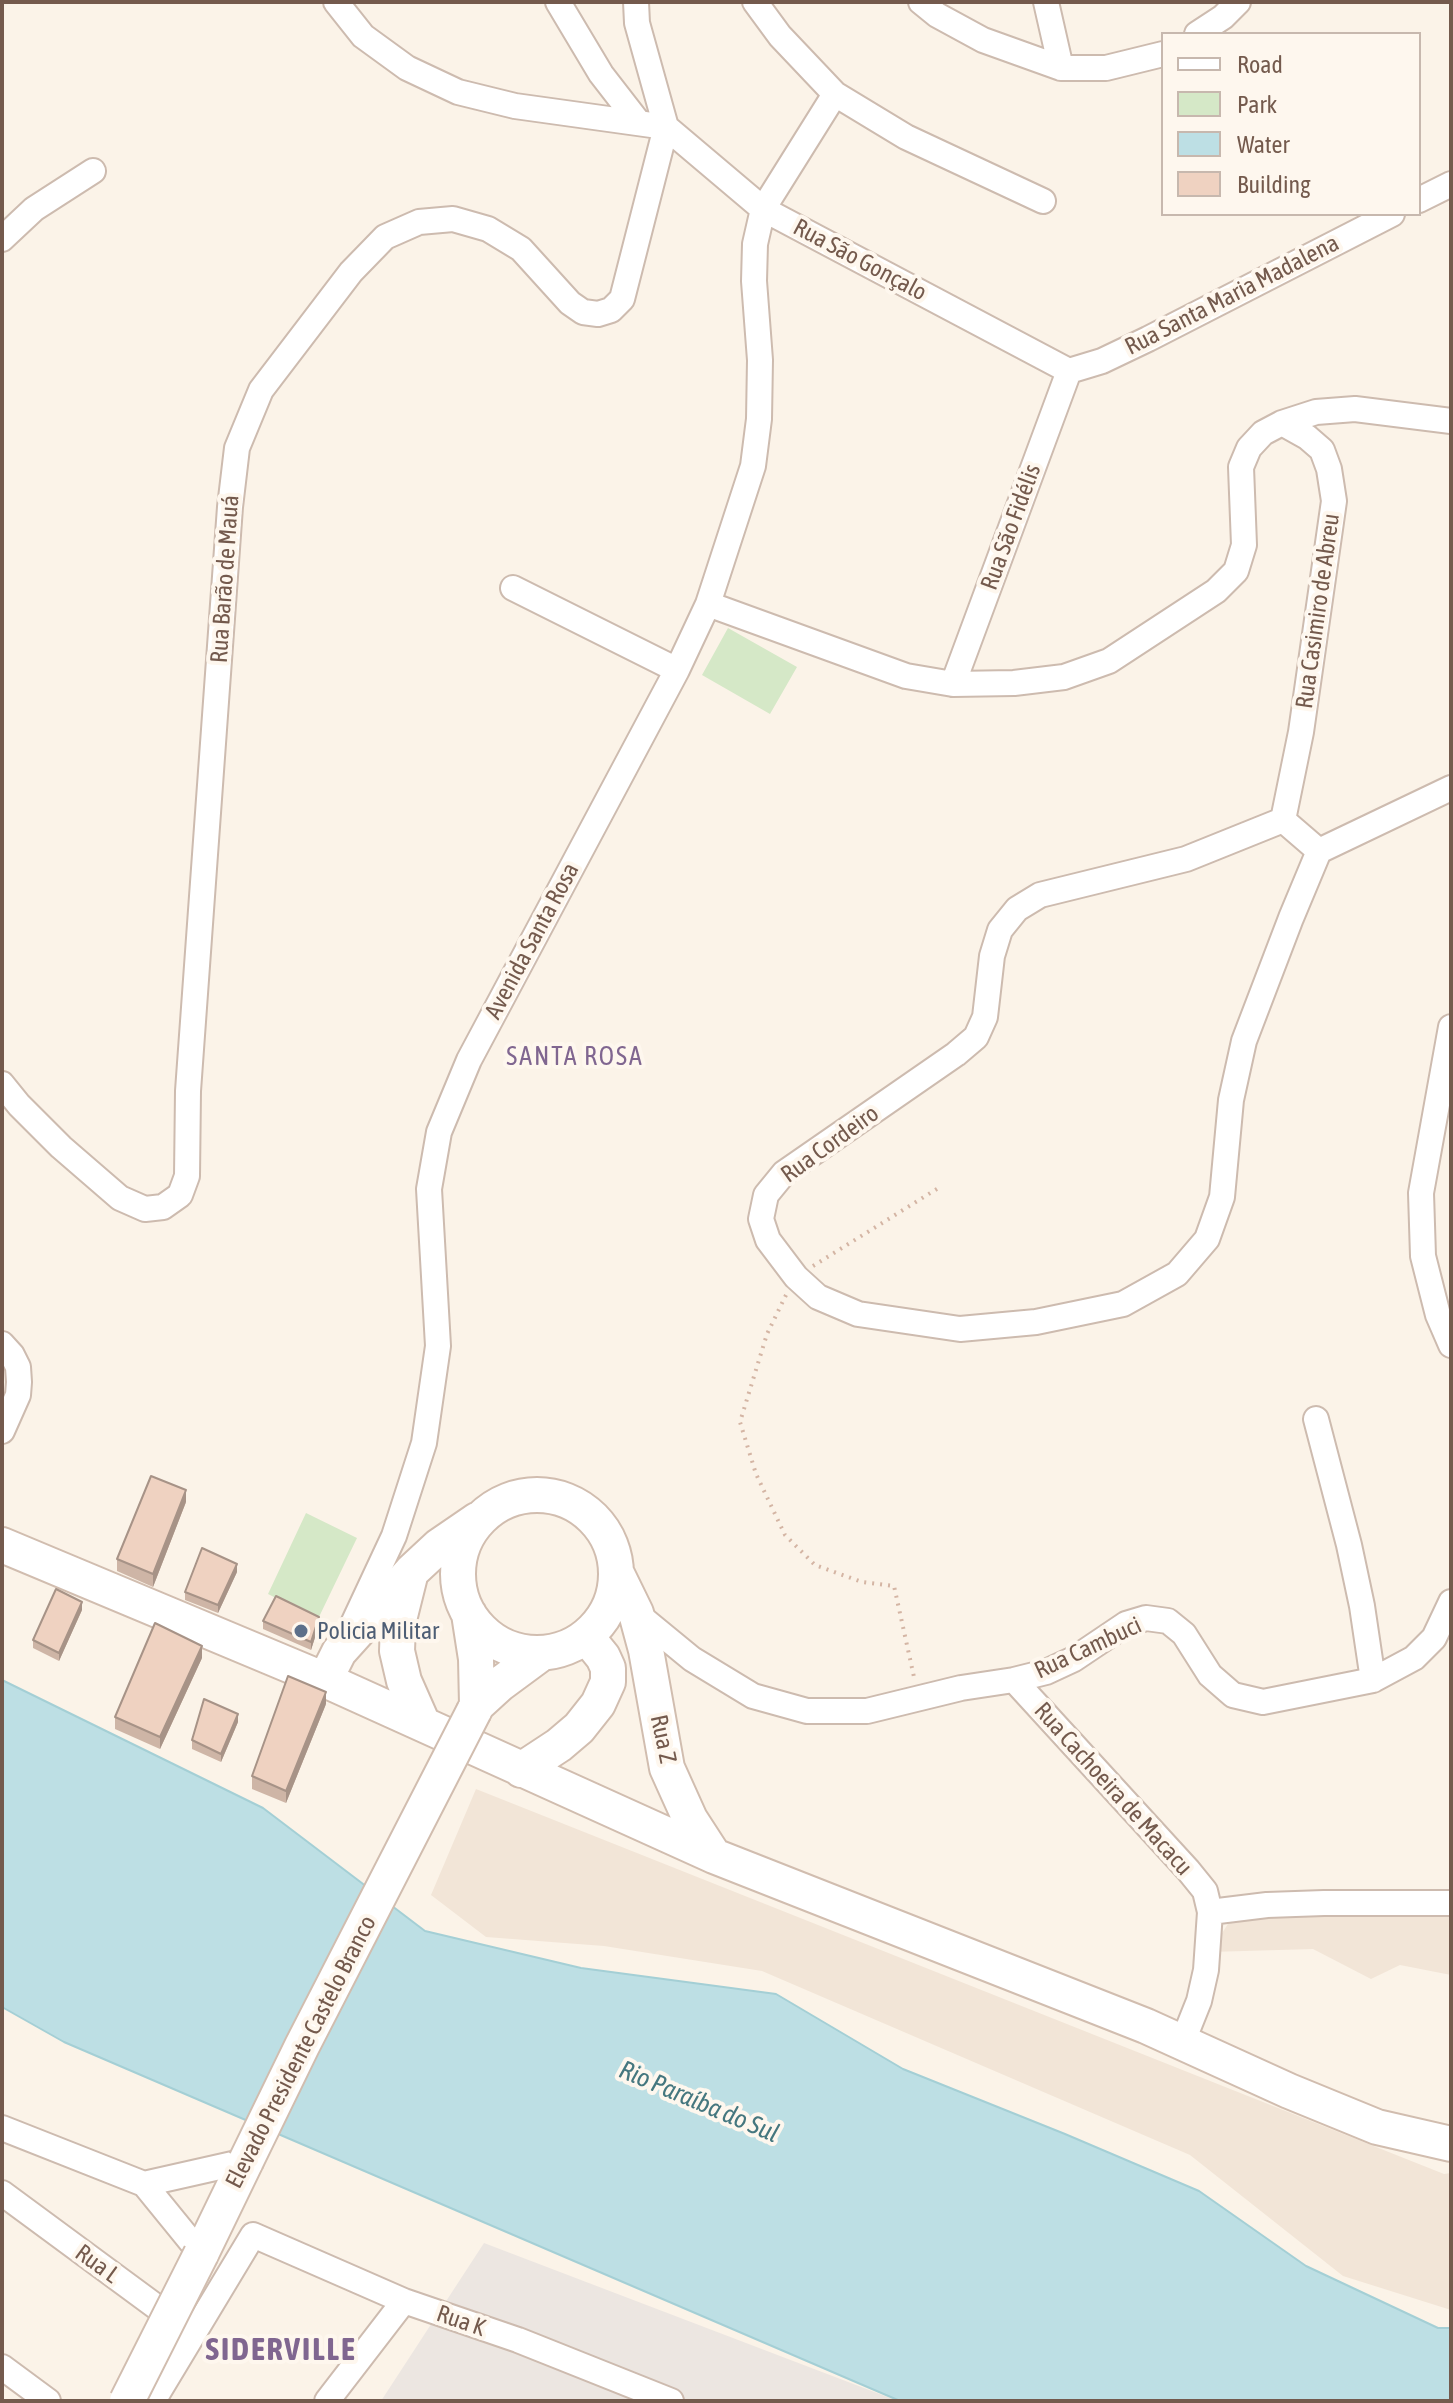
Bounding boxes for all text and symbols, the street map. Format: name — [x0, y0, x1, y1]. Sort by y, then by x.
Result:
legend — [1161, 32, 1421, 216]
text: Road — [1237, 51, 1283, 78]
text: Park — [1237, 91, 1277, 118]
text: Water — [1237, 131, 1290, 158]
text: Building — [1237, 171, 1310, 198]
street label: Rua São Gonçalo — [788, 213, 932, 307]
street label: Rua Santa Maria Madalena — [1120, 229, 1344, 361]
street label: Rua São Fidélis — [975, 460, 1047, 594]
street label: Rua Barão de Mauá — [205, 494, 245, 664]
street label: Rua Casimiro de Abreu — [1290, 512, 1346, 710]
street label: Avenida Santa Rosa — [479, 858, 585, 1024]
district label: SANTA ROSA — [506, 1041, 644, 1073]
street label: Rua Cordeiro — [776, 1099, 884, 1189]
street label: Rua Cambuci — [1030, 1611, 1146, 1685]
place label: Policia Militar — [317, 1617, 439, 1645]
marker: Policia Militar — [292, 1622, 310, 1640]
street label: Rua Cachoeira de Macacu — [1028, 1697, 1198, 1881]
street label: Rua Z — [644, 1712, 682, 1766]
street label: Elevado Presidente Castelo Branco — [220, 1911, 382, 2193]
water label: Rio Paraíba do Sul — [614, 2054, 784, 2150]
street label: Rua L — [69, 2238, 125, 2290]
street label: Rua K — [433, 2299, 489, 2343]
district label: SIDERVILLE — [205, 2331, 357, 2369]

